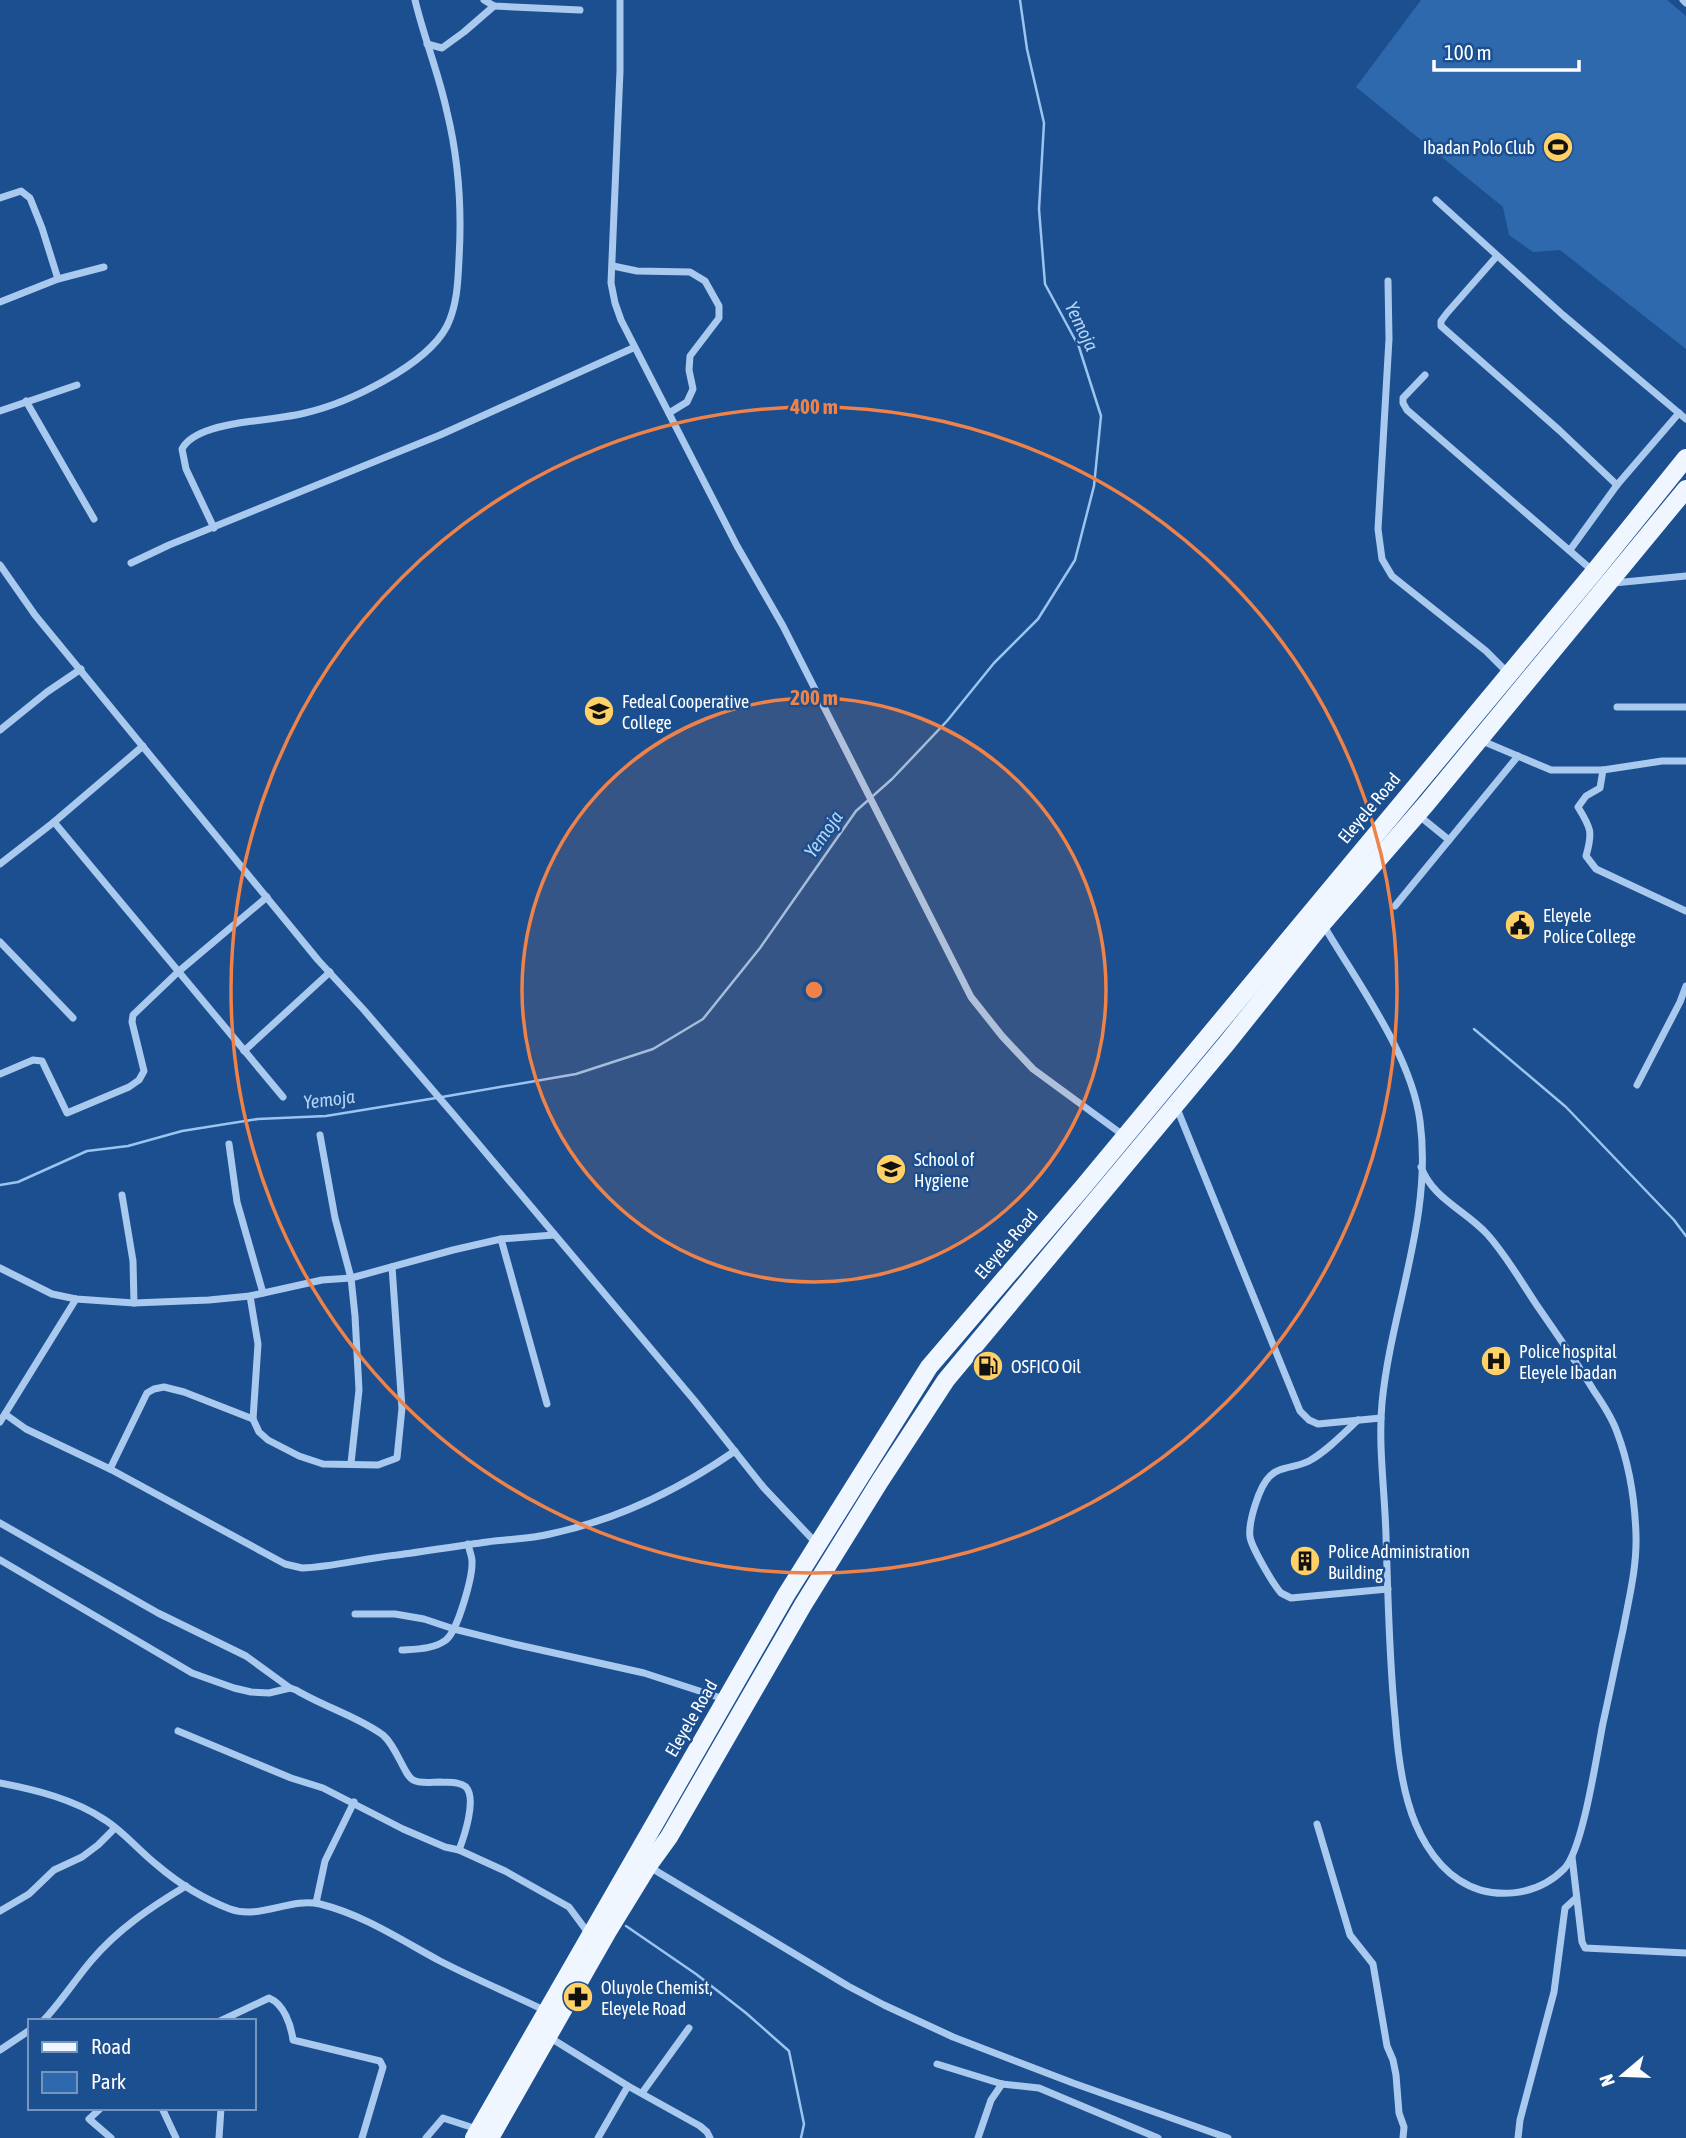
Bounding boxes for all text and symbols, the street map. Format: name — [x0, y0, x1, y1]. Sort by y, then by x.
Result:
scale bar — [1434, 28, 1579, 72]
text: 100 m — [1444, 40, 1492, 64]
sports icon: Ibadan Polo Club — [1541, 130, 1575, 164]
place label: Ibadan Polo Club — [1423, 137, 1535, 158]
water label: Yemoja — [1061, 298, 1103, 354]
text: 400 m — [789, 394, 838, 418]
text: 200 m — [790, 685, 838, 709]
place label: Fedeal Cooperative College — [622, 691, 749, 733]
school or university icon: Fedeal Cooperative College — [582, 694, 616, 728]
street label: Eleyele Road — [1334, 769, 1404, 847]
water label: Yemoja — [799, 806, 847, 862]
place label: Eleyele Police College — [1543, 905, 1636, 947]
public building icon: Eleyele Police College — [1503, 908, 1537, 942]
centre of rings — [802, 978, 826, 1002]
water label: Yemoja — [302, 1085, 356, 1113]
place label: School of Hygiene — [914, 1149, 975, 1191]
school or university icon: School of Hygiene — [874, 1152, 908, 1186]
street label: Eleyele Road — [970, 1205, 1042, 1283]
place label: Police hospital Eleyele Ibadan — [1519, 1341, 1617, 1383]
hospital icon: Police hospital Eleyele Ibadan — [1479, 1344, 1513, 1378]
fuel station icon: OSFICO Oil — [971, 1349, 1005, 1383]
place label: OSFICO Oil — [1011, 1356, 1081, 1377]
place label: Police Administration Building — [1328, 1541, 1470, 1583]
building icon: Police Administration Building — [1288, 1544, 1322, 1578]
street label: Eleyele Road — [661, 1676, 721, 1760]
place label: Oluyole Chemist, Eleyele Road — [601, 1977, 713, 2019]
pharmacy icon: Oluyole Chemist, Eleyele Road — [561, 1980, 595, 2014]
legend — [28, 2019, 256, 2110]
text: Road — [91, 2034, 131, 2058]
north arrow — [1588, 2040, 1658, 2110]
text: Park — [91, 2069, 126, 2093]
text: N — [1595, 2072, 1619, 2089]

